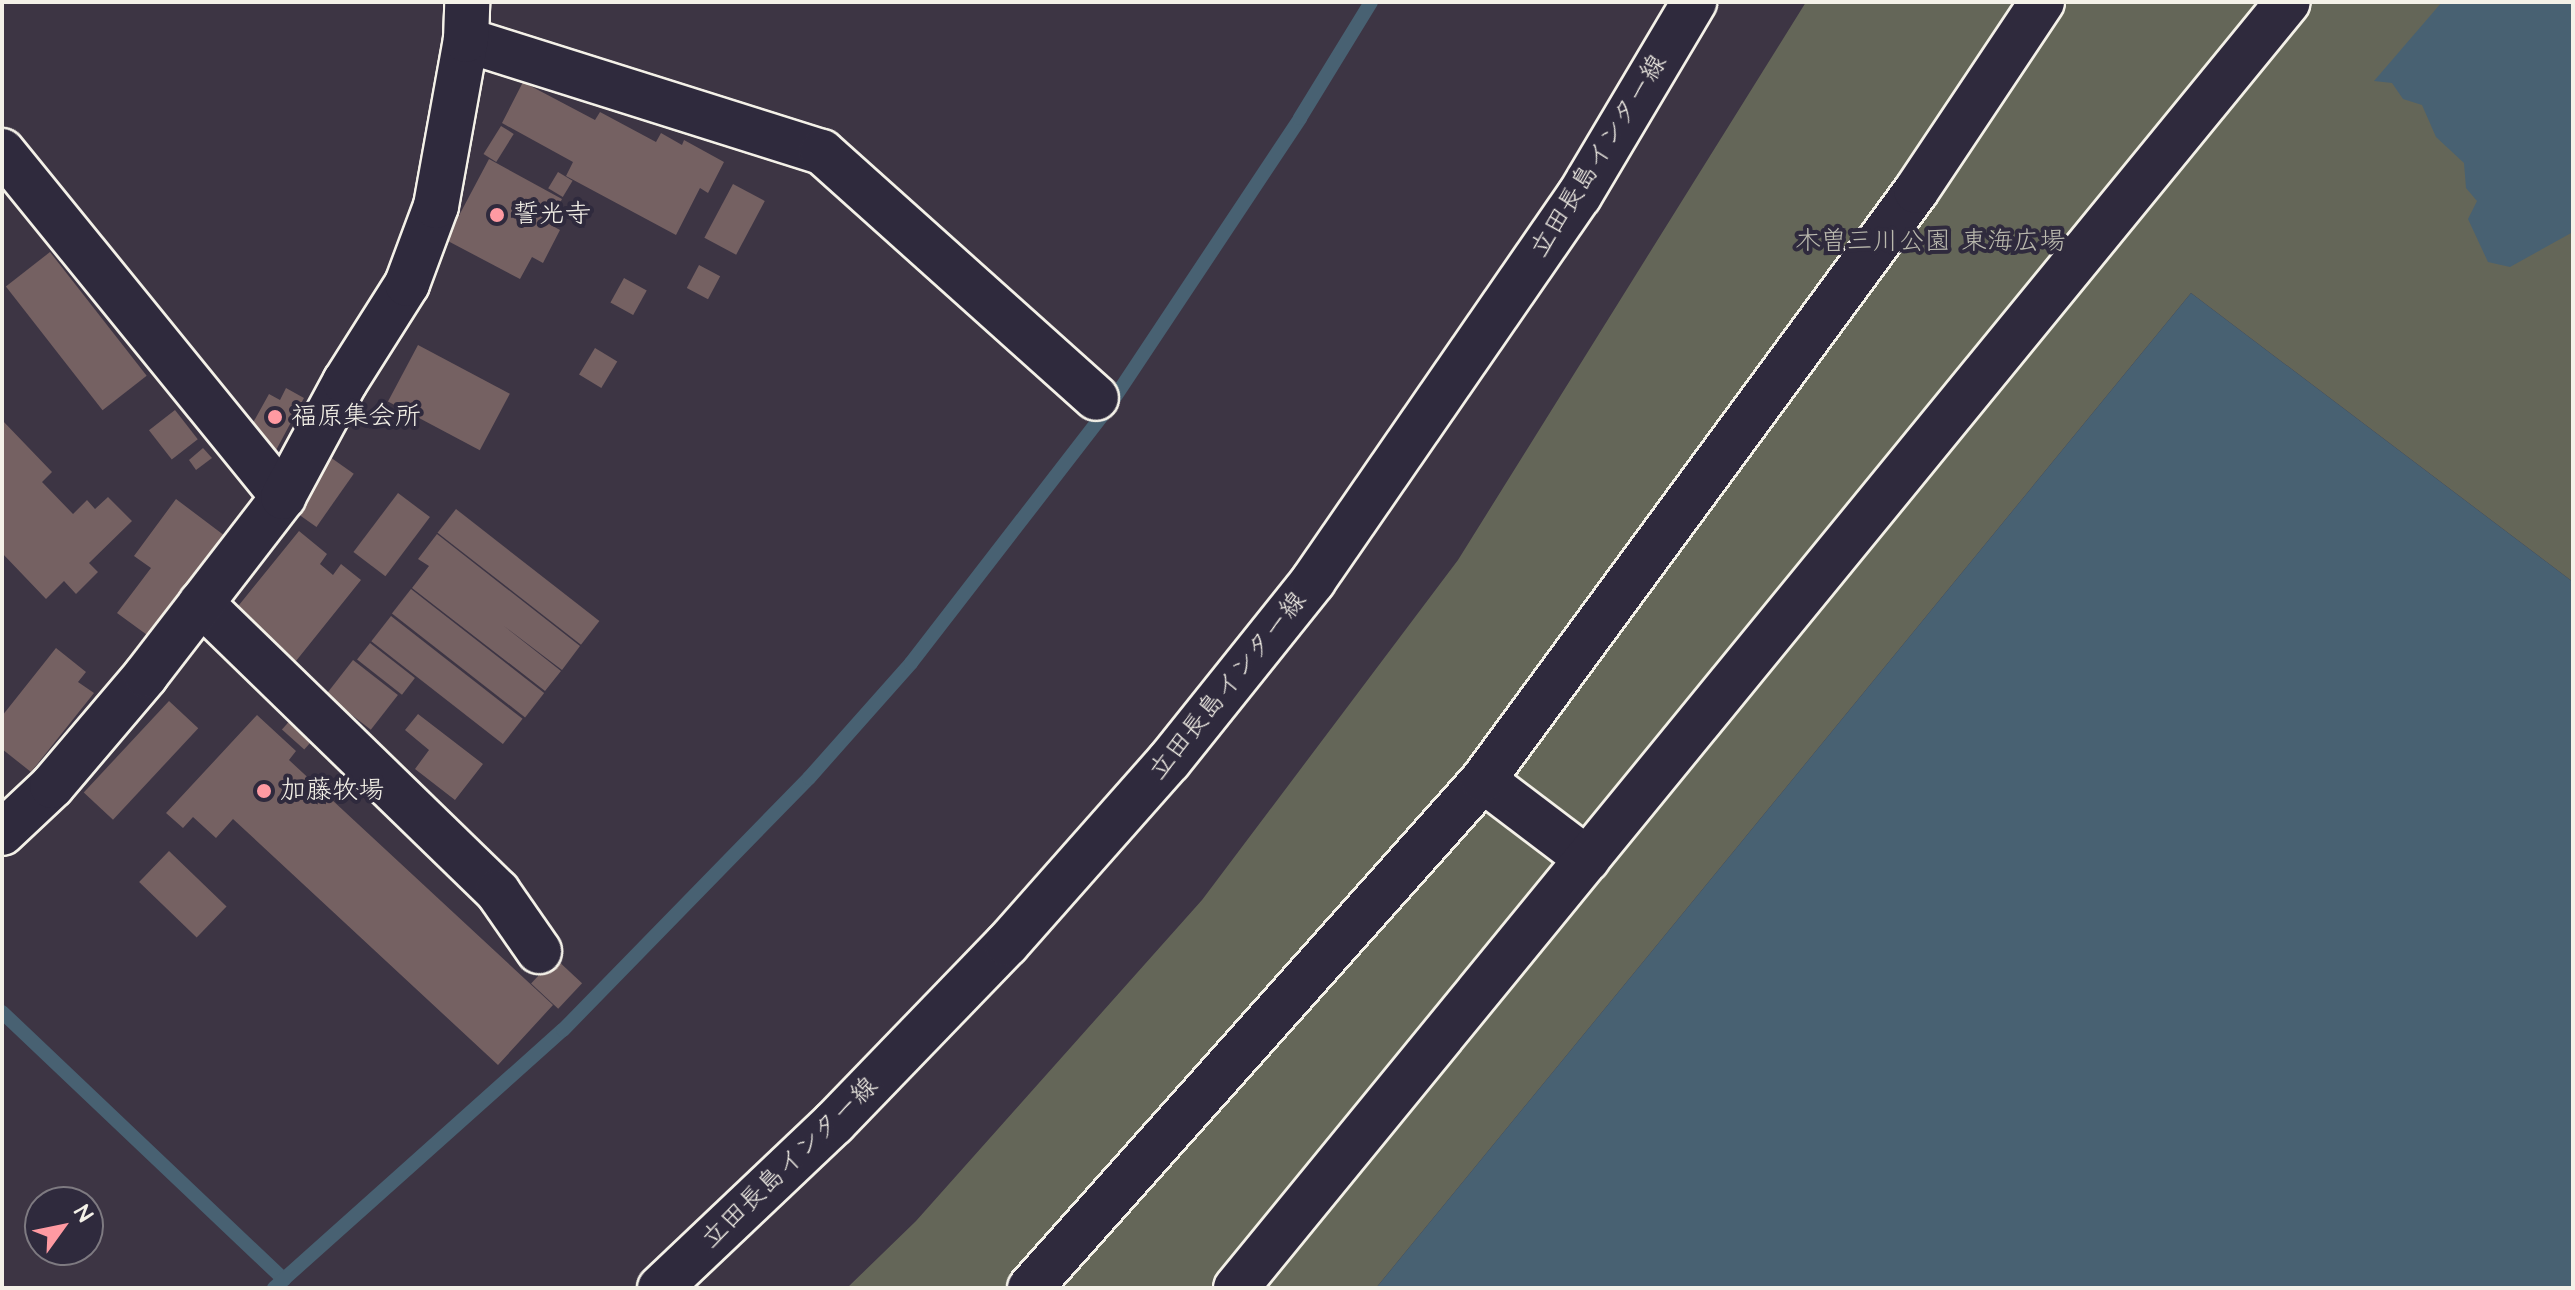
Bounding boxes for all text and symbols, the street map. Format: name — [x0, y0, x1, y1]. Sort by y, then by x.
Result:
street label: 立田長島インター線 — [1524, 49, 1674, 263]
place label: 誓光寺 — [513, 199, 591, 231]
marker: 誓光寺 — [488, 206, 506, 224]
park label: 木曽三川公園 東海広場 — [1795, 226, 2065, 258]
place label: 福原集会所 — [291, 401, 421, 433]
marker: 福原集会所 — [266, 408, 284, 426]
street label: 立田長島インター線 — [1142, 585, 1314, 787]
place label: 加藤牧場 — [280, 775, 384, 807]
marker: 加藤牧場 — [255, 782, 273, 800]
street label: 立田長島インター線 — [695, 1071, 885, 1255]
north arrow — [24, 1186, 104, 1266]
text: N — [66, 1200, 100, 1228]

